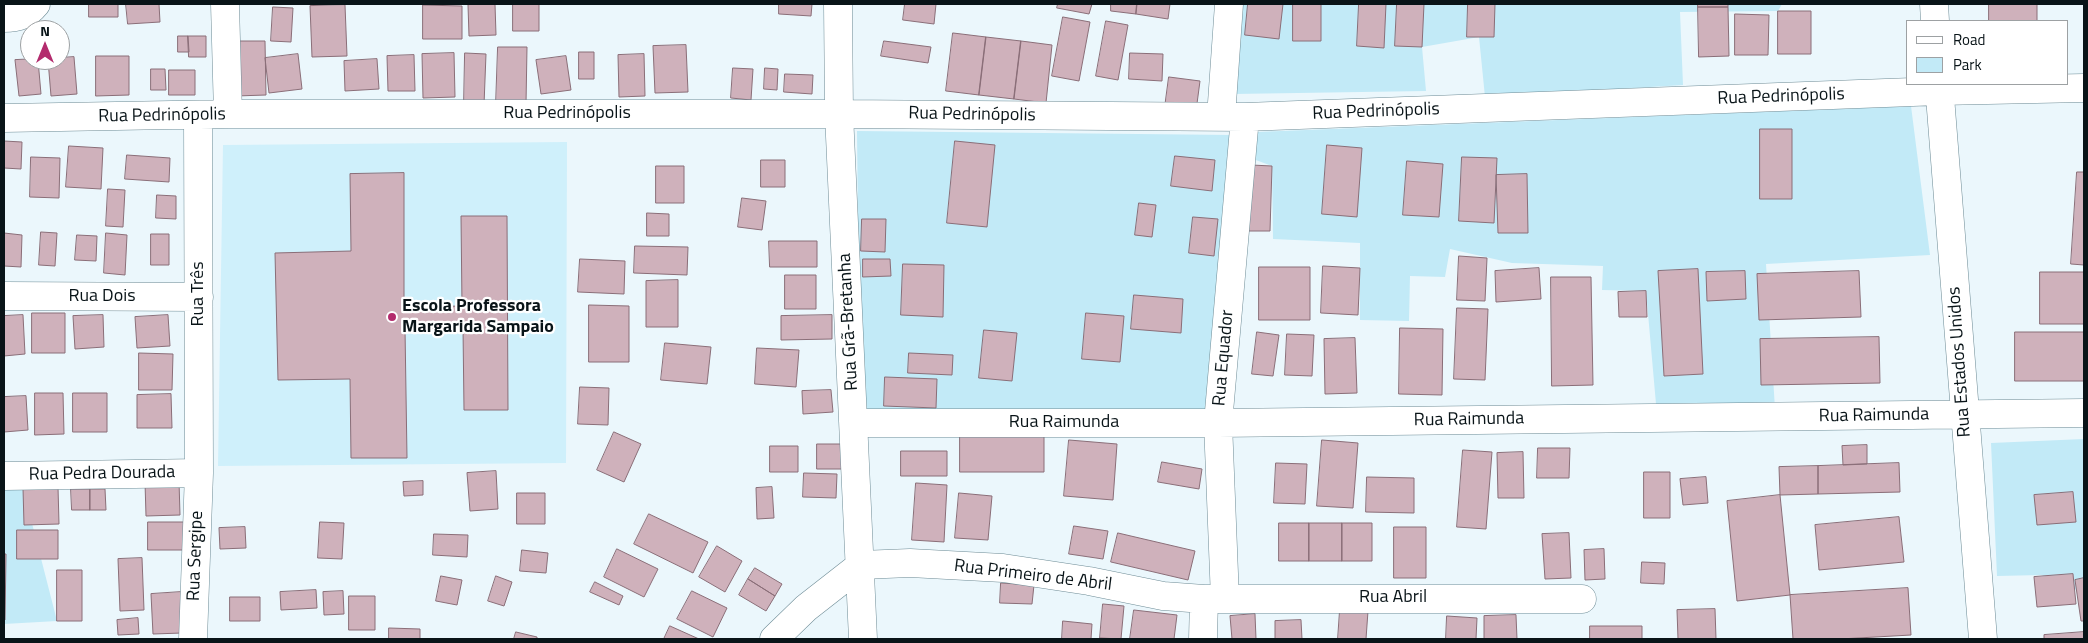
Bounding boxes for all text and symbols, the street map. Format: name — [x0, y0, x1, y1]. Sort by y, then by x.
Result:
north arrow — [20, 20, 70, 70]
text: N — [40, 20, 50, 41]
legend — [1906, 20, 2068, 85]
text: Road — [1953, 28, 1985, 51]
text: Park — [1953, 53, 1982, 76]
street label: Rua Pedrinópolis — [1717, 84, 1845, 110]
street label: Rua Pedrinópolis — [1312, 99, 1440, 125]
street label: Rua Pedrinópolis — [503, 103, 631, 125]
street label: Rua Pedrinópolis — [908, 103, 1036, 127]
street label: Rua Pedrinópolis — [98, 104, 226, 128]
street label: Rua Grã-Bretanha — [835, 253, 863, 391]
street label: Rua Três — [188, 262, 210, 326]
street label: Rua Dois — [69, 286, 135, 308]
street label: Rua Estados Unidos — [1944, 286, 1976, 438]
place label: Escola Professora Margarida Sampaio — [402, 296, 554, 338]
street label: Rua Equador — [1209, 309, 1239, 407]
marker: Escola Professora Margarida Sampaio — [386, 311, 398, 323]
street label: Rua Raimunda — [1819, 404, 1929, 428]
street label: Rua Raimunda — [1414, 408, 1524, 432]
street label: Rua Raimunda — [1009, 412, 1119, 434]
street label: Rua Pedra Dourada — [29, 462, 175, 486]
street label: Rua Sergipe — [184, 511, 208, 601]
street label: Rua Primeiro de Abril — [953, 556, 1113, 596]
street label: Rua Abril — [1359, 587, 1427, 609]

